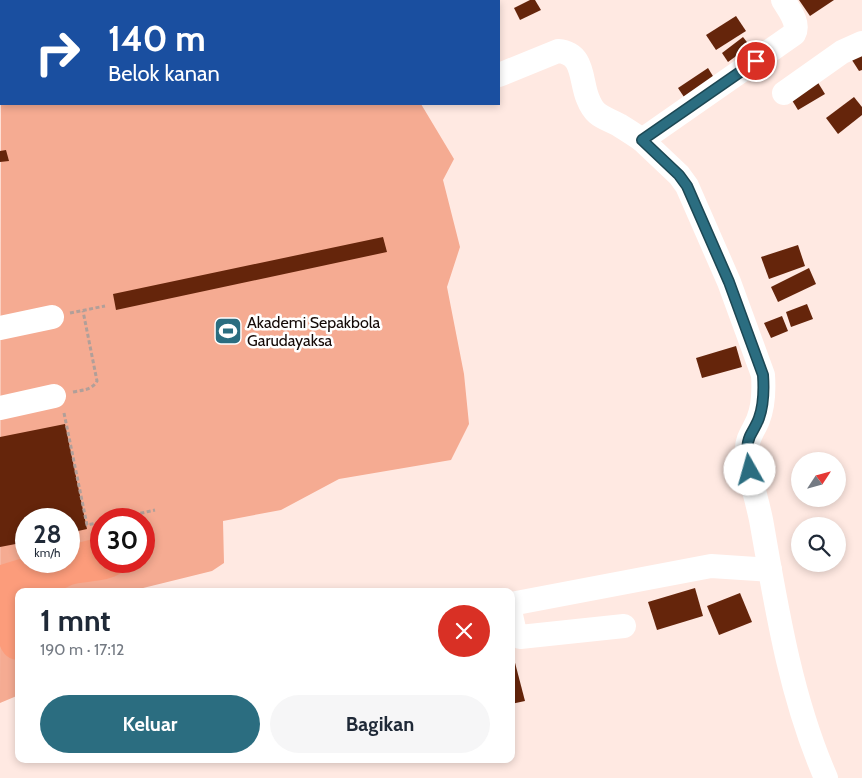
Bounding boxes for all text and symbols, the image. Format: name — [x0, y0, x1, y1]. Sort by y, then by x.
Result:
text: 140 m — [108, 17, 206, 60]
icon: right — [25, 20, 90, 85]
pin — [735, 40, 777, 82]
icon: arrive — [742, 47, 770, 75]
text: Belok kanan — [108, 60, 220, 87]
place label: Akademi Sepakbola Garudayaksa — [247, 313, 380, 350]
sports icon: Akademi Sepakbola Garudayaksa — [213, 316, 243, 346]
position arrow — [723, 443, 775, 495]
north arrow — [791, 452, 846, 508]
map controls — [791, 452, 846, 572]
speed limit sign: 30 — [90, 508, 155, 573]
button: search — [791, 517, 846, 572]
text: 28 — [33, 519, 62, 549]
text: km/h — [34, 545, 61, 560]
text: 1 mnt — [40, 602, 111, 639]
button: close — [438, 605, 490, 657]
text: 190 m · 17:12 — [40, 640, 124, 659]
button: Keluar — [40, 695, 260, 753]
button: Bagikan — [270, 695, 490, 753]

